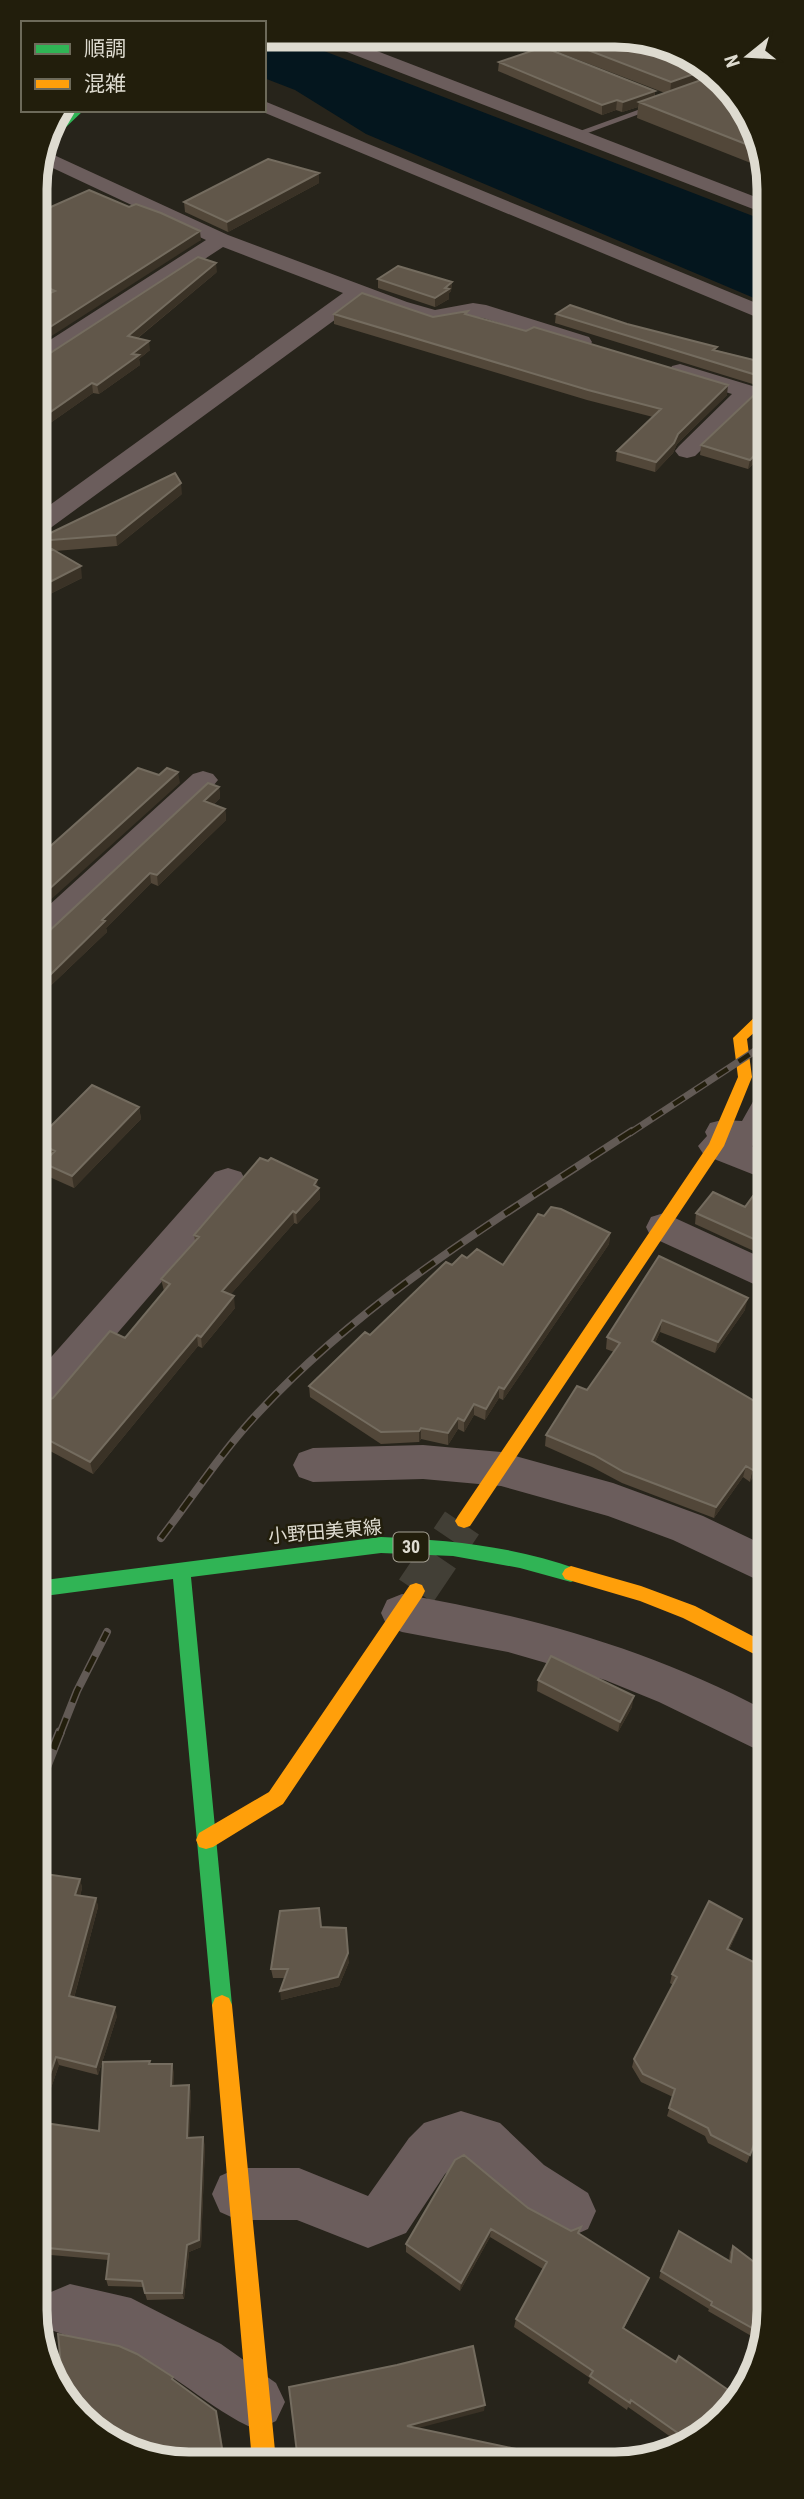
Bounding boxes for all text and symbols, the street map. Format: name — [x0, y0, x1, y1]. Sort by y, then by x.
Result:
legend — [21, 21, 266, 112]
north arrow — [713, 21, 783, 91]
text: 順調 — [84, 37, 126, 61]
text: N — [720, 52, 745, 70]
text: 混雑 — [84, 72, 126, 96]
street label: 小野田美東線 — [267, 1515, 383, 1548]
road number: 30 — [394, 1532, 428, 1562]

